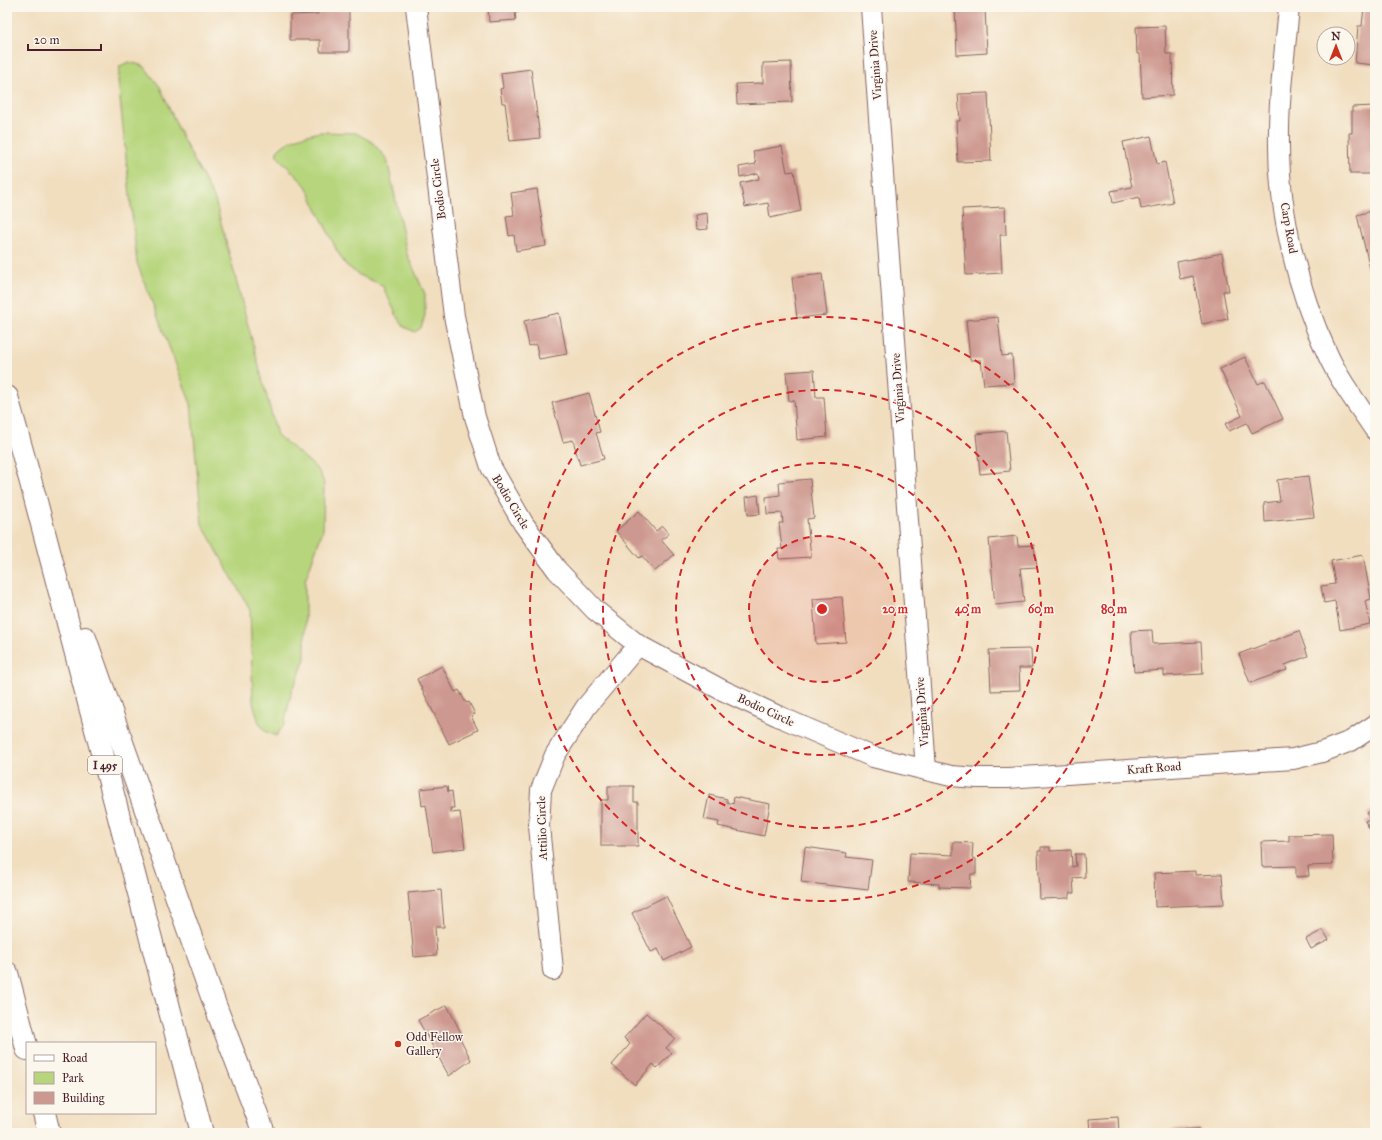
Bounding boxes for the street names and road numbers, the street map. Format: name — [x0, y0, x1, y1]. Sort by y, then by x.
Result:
street label: Virginia Drive — [866, 29, 885, 102]
street label: Bodio Circle — [427, 158, 449, 220]
street label: Carp Road — [1278, 201, 1300, 255]
street label: Virginia Drive — [889, 352, 908, 425]
street label: Bodio Circle — [489, 472, 533, 532]
street label: Virginia Drive — [913, 676, 932, 749]
street label: Bodio Circle — [735, 691, 797, 729]
road number: I 495 — [88, 756, 122, 774]
street label: Kraft Road — [1126, 759, 1182, 777]
street label: Attilio Circle — [534, 796, 550, 861]

